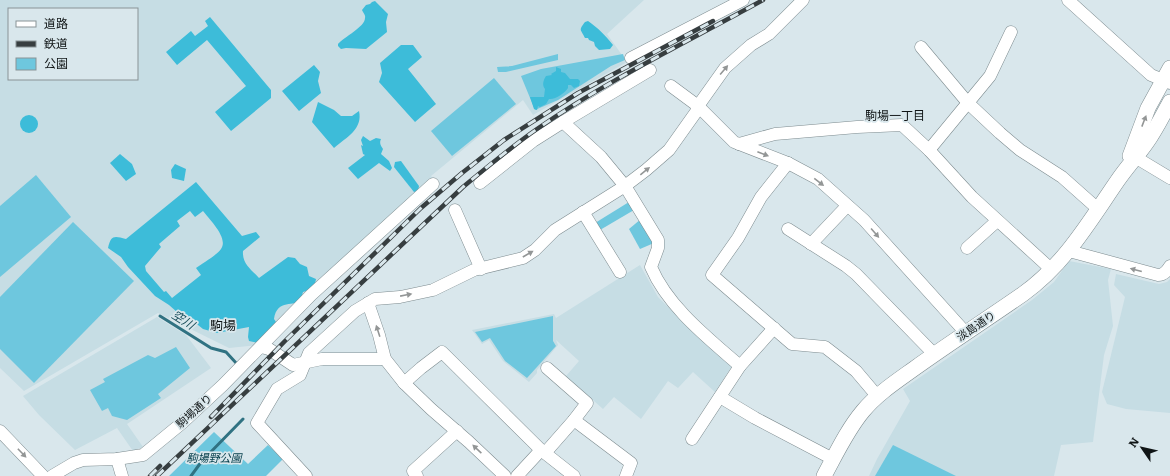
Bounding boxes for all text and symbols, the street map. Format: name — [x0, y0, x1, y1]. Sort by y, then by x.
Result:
legend — [8, 8, 138, 80]
text: 道路 — [44, 14, 68, 32]
text: 鉄道 — [44, 34, 68, 52]
text: 公園 — [44, 54, 68, 72]
one-way arrow — [720, 64, 729, 75]
district label: 駒場一丁目 — [865, 106, 925, 124]
one-way arrow — [1141, 114, 1147, 126]
one-way arrow — [758, 151, 770, 157]
one-way arrow — [639, 167, 650, 175]
one-way arrow — [814, 177, 825, 186]
one-way arrow — [870, 228, 879, 237]
one-way arrow — [522, 251, 534, 258]
one-way arrow — [1130, 267, 1142, 273]
one-way arrow — [400, 292, 412, 298]
water label: 空川 — [169, 305, 200, 334]
street label: 淡島通り — [953, 306, 998, 344]
district label: 駒場 — [210, 315, 236, 334]
one-way arrow — [375, 325, 381, 337]
street label: 駒場通り — [172, 390, 215, 431]
north arrow — [1122, 428, 1162, 468]
text: N — [1124, 434, 1142, 450]
one-way arrow — [472, 444, 482, 454]
one-way arrow — [17, 448, 27, 458]
park label: 駒場野公園 — [187, 449, 243, 465]

